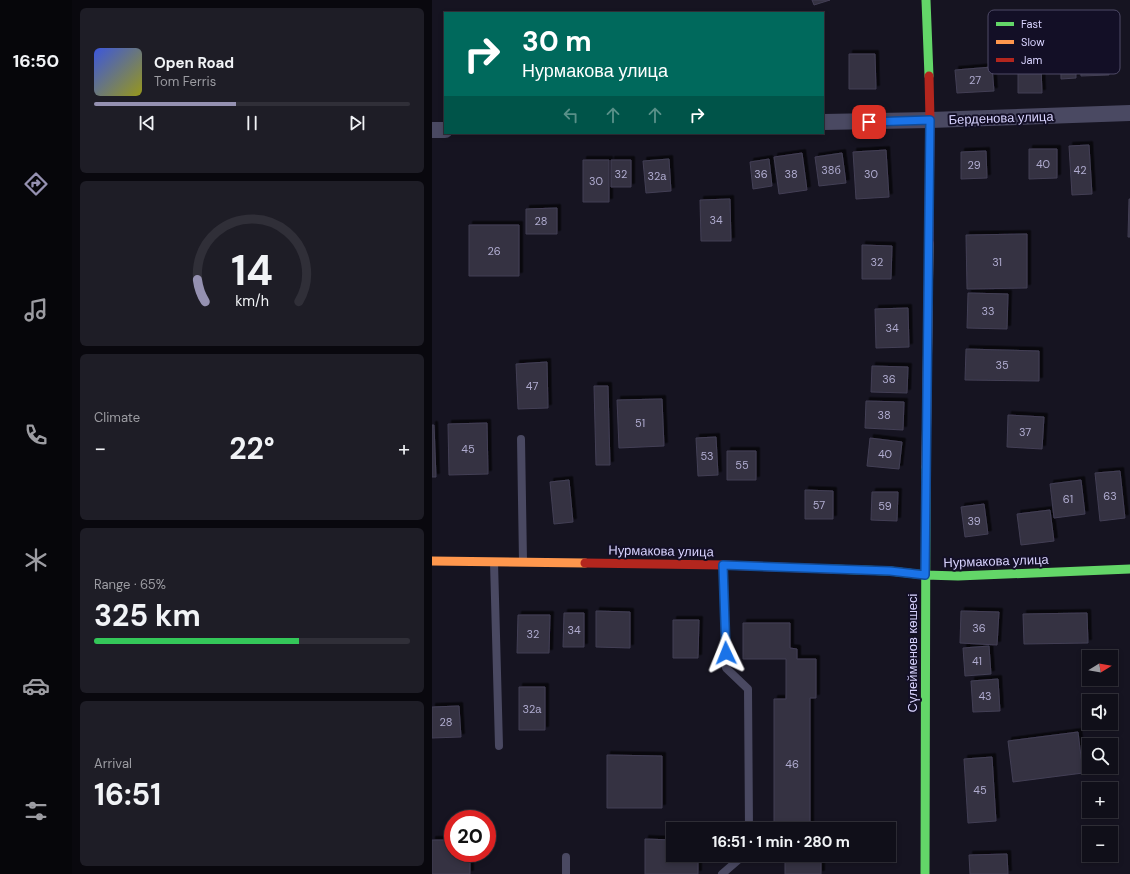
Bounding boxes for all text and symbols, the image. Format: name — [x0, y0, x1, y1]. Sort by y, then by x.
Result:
legend — [988, 10, 1120, 74]
text: Fast — [1021, 17, 1042, 31]
text: 30 m — [522, 23, 592, 60]
icon: right — [456, 28, 508, 80]
text: Slow — [1021, 35, 1045, 49]
text: 16:50 — [13, 49, 59, 73]
text: Open Road — [154, 53, 234, 73]
text: Jam — [1021, 53, 1042, 67]
text: Нурмакова улица — [522, 59, 668, 83]
text: Tom Ferris — [154, 73, 216, 90]
house number: 27 — [969, 73, 981, 87]
icon: left — [560, 104, 582, 126]
icon: ahead — [602, 104, 624, 126]
icon: ahead — [644, 104, 666, 126]
icon: right — [686, 104, 708, 126]
pin — [852, 105, 886, 139]
street label: Берденова улица — [948, 108, 1055, 128]
icon: arrive — [858, 111, 880, 133]
icon: previous — [136, 112, 158, 134]
icon: pause — [241, 112, 263, 134]
icon: next — [346, 112, 368, 134]
house number: 40 — [1036, 157, 1050, 171]
house number: 29 — [967, 158, 981, 172]
house number: 38б — [821, 163, 841, 177]
house number: 42 — [1073, 163, 1087, 177]
house number: 32 — [615, 167, 627, 181]
house number: 36 — [754, 167, 768, 181]
house number: 38 — [784, 167, 798, 181]
house number: 30 — [864, 167, 878, 181]
house number: 32а — [648, 169, 667, 183]
icon: directions — [22, 170, 50, 198]
house number: 30 — [589, 174, 603, 188]
house number: 34 — [709, 213, 723, 227]
house number: 28 — [535, 214, 547, 228]
text: 14 — [231, 244, 273, 298]
house number: 26 — [487, 244, 501, 258]
house number: 32 — [871, 255, 883, 269]
house number: 31 — [992, 255, 1002, 269]
text: km/h — [235, 291, 269, 309]
icon: music — [22, 296, 50, 324]
house number: 33 — [981, 304, 995, 318]
house number: 34 — [885, 321, 899, 335]
house number: 35 — [995, 358, 1009, 372]
house number: 36 — [882, 372, 896, 386]
house number: 47 — [526, 379, 538, 393]
house number: 38 — [877, 408, 891, 422]
text: Climate — [94, 409, 140, 426]
house number: 51 — [635, 416, 645, 430]
icon: phone — [22, 421, 50, 449]
house number: 37 — [1019, 425, 1031, 439]
text: 22° — [229, 429, 275, 468]
text: − — [94, 434, 106, 463]
text: + — [398, 434, 410, 463]
house number: 45 — [461, 442, 475, 456]
house number: 40 — [878, 447, 892, 461]
house number: 53 — [700, 449, 714, 463]
house number: 55 — [735, 458, 749, 472]
house number: 63 — [1103, 489, 1117, 503]
house number: 61 — [1063, 492, 1073, 506]
house number: 57 — [813, 498, 825, 512]
house number: 59 — [878, 499, 892, 513]
house number: 39 — [967, 514, 981, 528]
street label: Нурмакова улица — [608, 542, 715, 560]
icon: climate — [22, 546, 50, 574]
street label: Нурмакова улица — [943, 551, 1050, 571]
text: Range · 65% — [94, 576, 166, 593]
street label: Сүлейменов көшесі — [904, 593, 921, 712]
text: 325 km — [94, 596, 201, 635]
house number: 36 — [972, 621, 986, 635]
house number: 34 — [567, 623, 581, 637]
house number: 32 — [527, 627, 539, 641]
position arrow — [705, 632, 747, 674]
north arrow — [1082, 650, 1118, 686]
map controls — [1082, 650, 1118, 862]
house number: 41 — [972, 654, 982, 668]
icon: car — [22, 672, 50, 700]
house number: 43 — [978, 689, 992, 703]
button: sound — [1082, 694, 1118, 730]
house number: 32а — [523, 702, 542, 716]
house number: 28 — [440, 715, 452, 729]
button: search — [1082, 738, 1118, 774]
text: Arrival — [94, 755, 132, 772]
house number: 46 — [785, 757, 799, 771]
text: 16:51 — [94, 775, 161, 814]
button: + — [1082, 782, 1118, 818]
house number: 45 — [973, 783, 987, 797]
icon: filters — [22, 797, 50, 825]
speed limit sign: 20 — [444, 810, 496, 862]
button: − — [1082, 826, 1118, 862]
text: 16:51 · 1 min · 280 m — [712, 832, 850, 852]

